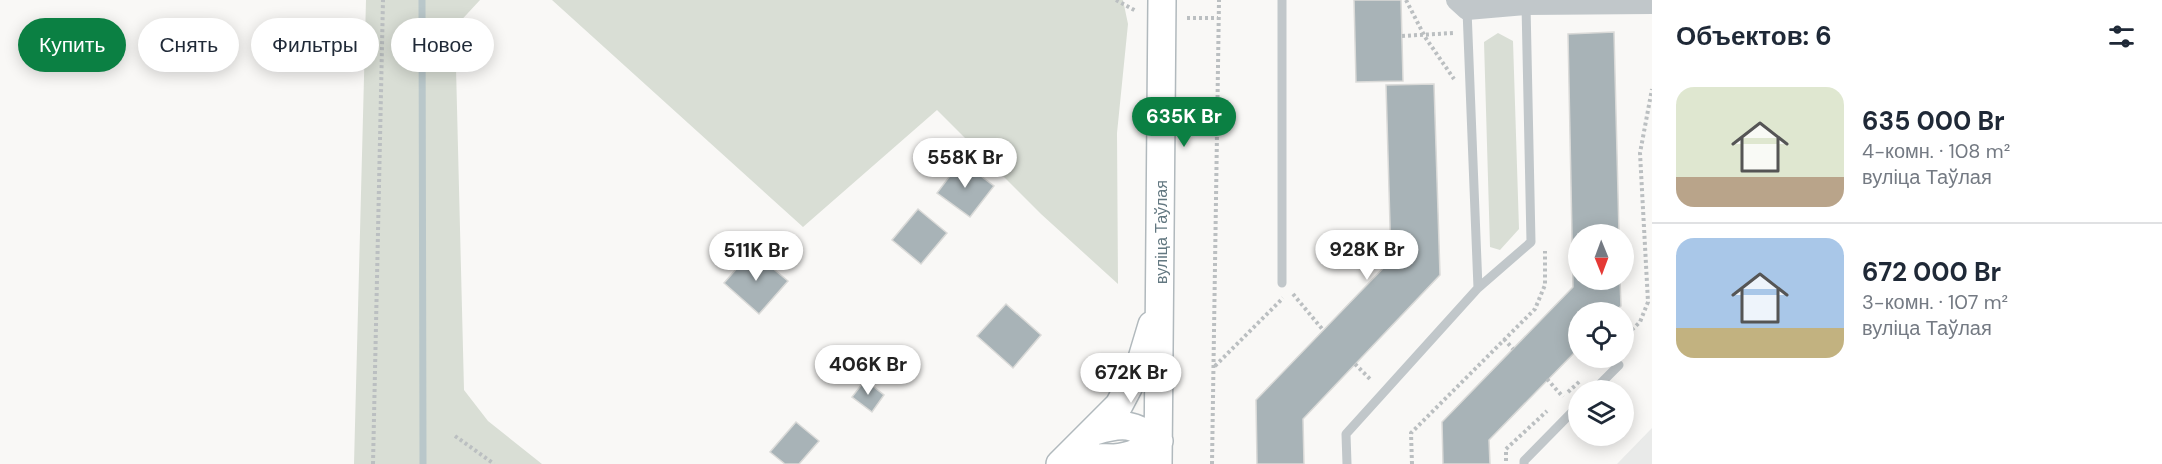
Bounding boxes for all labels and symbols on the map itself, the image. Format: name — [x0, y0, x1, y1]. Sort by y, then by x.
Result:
pin: 635K Br — [1129, 97, 1239, 148]
pin: 558K Br — [910, 138, 1020, 189]
street label: вуліца Таўлая — [1151, 180, 1172, 284]
north arrow — [1568, 224, 1634, 290]
pin: 928K Br — [1312, 230, 1422, 281]
pin: 511K Br — [701, 231, 811, 282]
pin: 406K Br — [813, 345, 923, 396]
pin: 672K Br — [1076, 353, 1186, 404]

